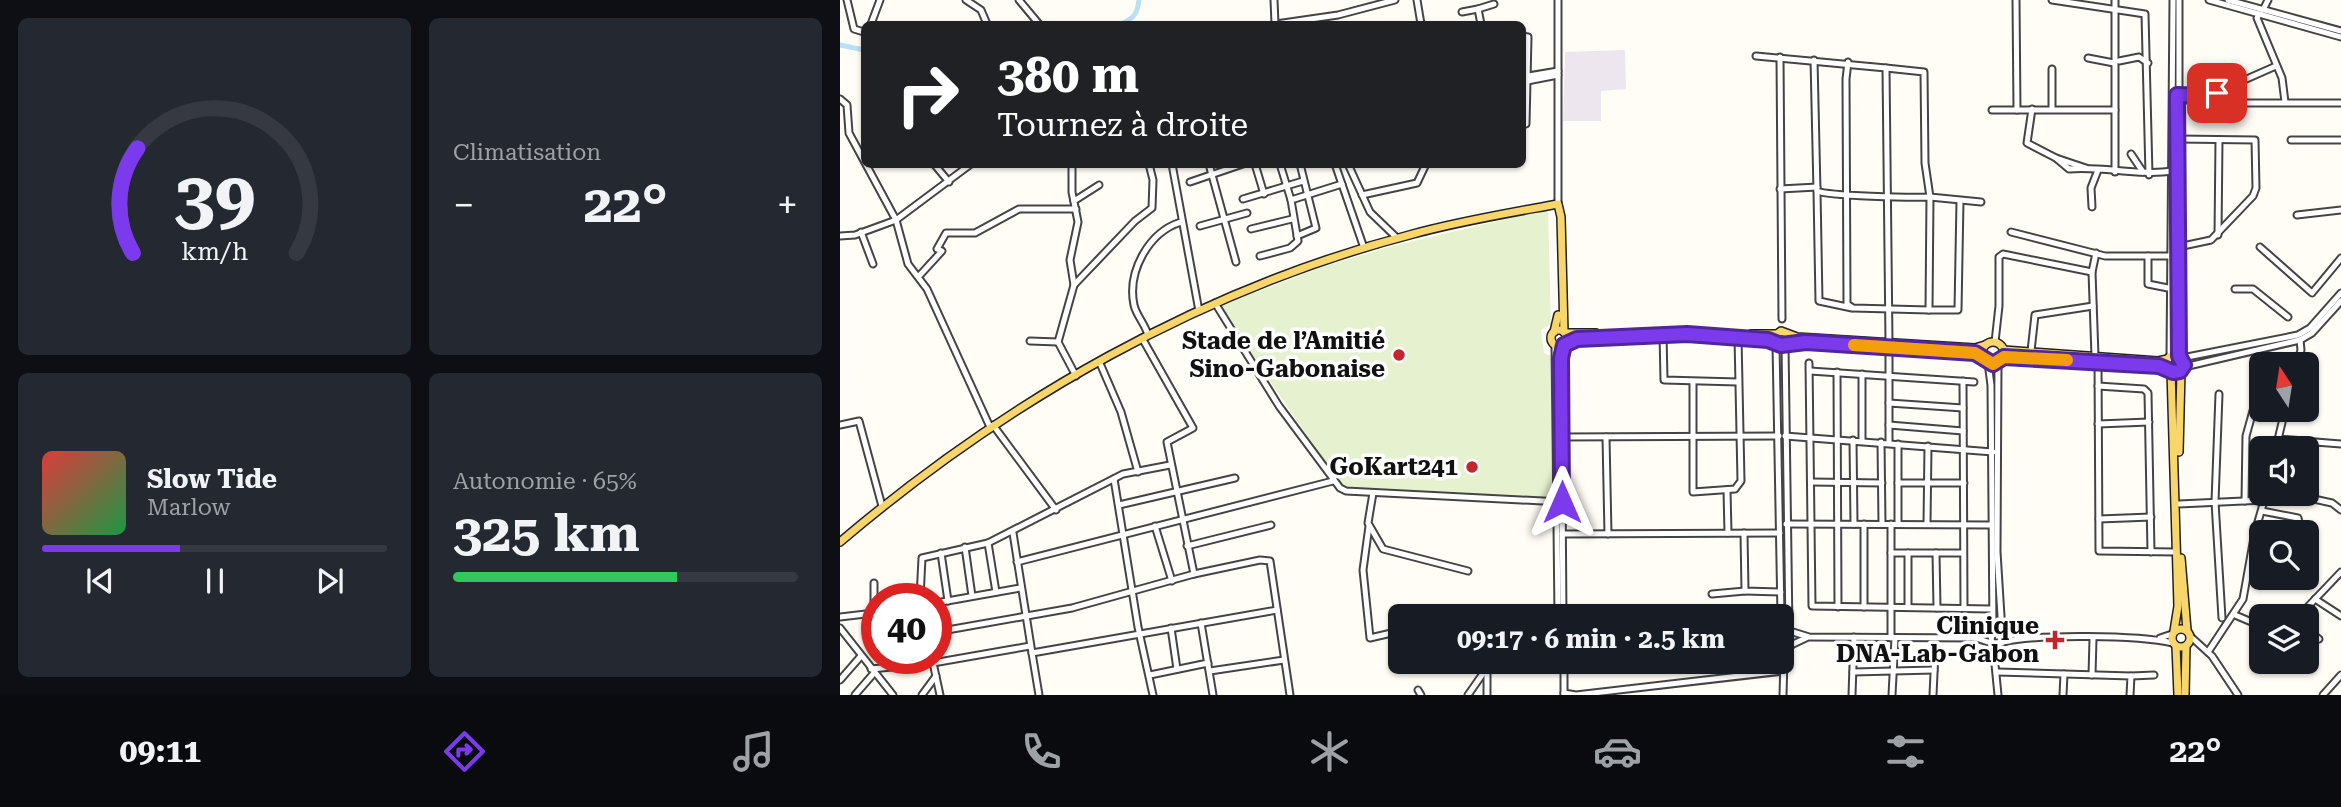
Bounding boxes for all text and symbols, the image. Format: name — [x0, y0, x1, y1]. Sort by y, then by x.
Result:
text: 380 m — [997, 47, 1139, 104]
icon: right — [882, 49, 973, 140]
pin — [2187, 63, 2247, 123]
icon: arrive — [2198, 74, 2236, 112]
text: Tournez à droite — [997, 106, 1248, 144]
text: Climatisation — [453, 139, 601, 166]
text: 39 — [174, 156, 255, 241]
text: 22° — [583, 174, 668, 235]
text: − — [453, 183, 474, 227]
text: + — [777, 183, 798, 227]
text: km/h — [181, 236, 248, 265]
place label: Stade de l’Amitié Sino-Gabonaise — [1182, 327, 1385, 383]
marker: Stade de l’Amitié Sino-Gabonaise — [1391, 347, 1407, 363]
north arrow — [2249, 352, 2319, 422]
map controls — [2249, 352, 2319, 674]
button: sound — [2249, 436, 2319, 506]
place label: GoKart241 — [1329, 453, 1458, 481]
marker: GoKart241 — [1464, 459, 1480, 475]
text: Slow Tide — [147, 464, 277, 494]
position arrow — [1525, 465, 1599, 539]
text: Autonomie · 65% — [453, 468, 637, 495]
text: Marlow — [147, 494, 230, 521]
text: 325 km — [453, 503, 640, 564]
button: search — [2249, 520, 2319, 590]
icon: previous — [81, 562, 119, 600]
icon: pause — [196, 562, 234, 600]
icon: next — [311, 562, 349, 600]
speed limit sign: 40 — [861, 583, 952, 674]
button: layers — [2249, 604, 2319, 674]
place label: Clinique DNA-Lab-Gabon — [1836, 612, 2039, 668]
text: 09:17 · 6 min · 2.5 km — [1457, 624, 1725, 654]
marker: Clinique DNA-Lab-Gabon — [2045, 630, 2065, 650]
icon: directions — [440, 727, 489, 776]
icon: music — [729, 727, 778, 776]
icon: phone — [1017, 727, 1066, 776]
icon: climate — [1305, 727, 1354, 776]
icon: car — [1593, 727, 1642, 776]
icon: filters — [1881, 727, 1930, 776]
text: 09:11 — [120, 732, 201, 770]
text: 22° — [2170, 732, 2221, 770]

